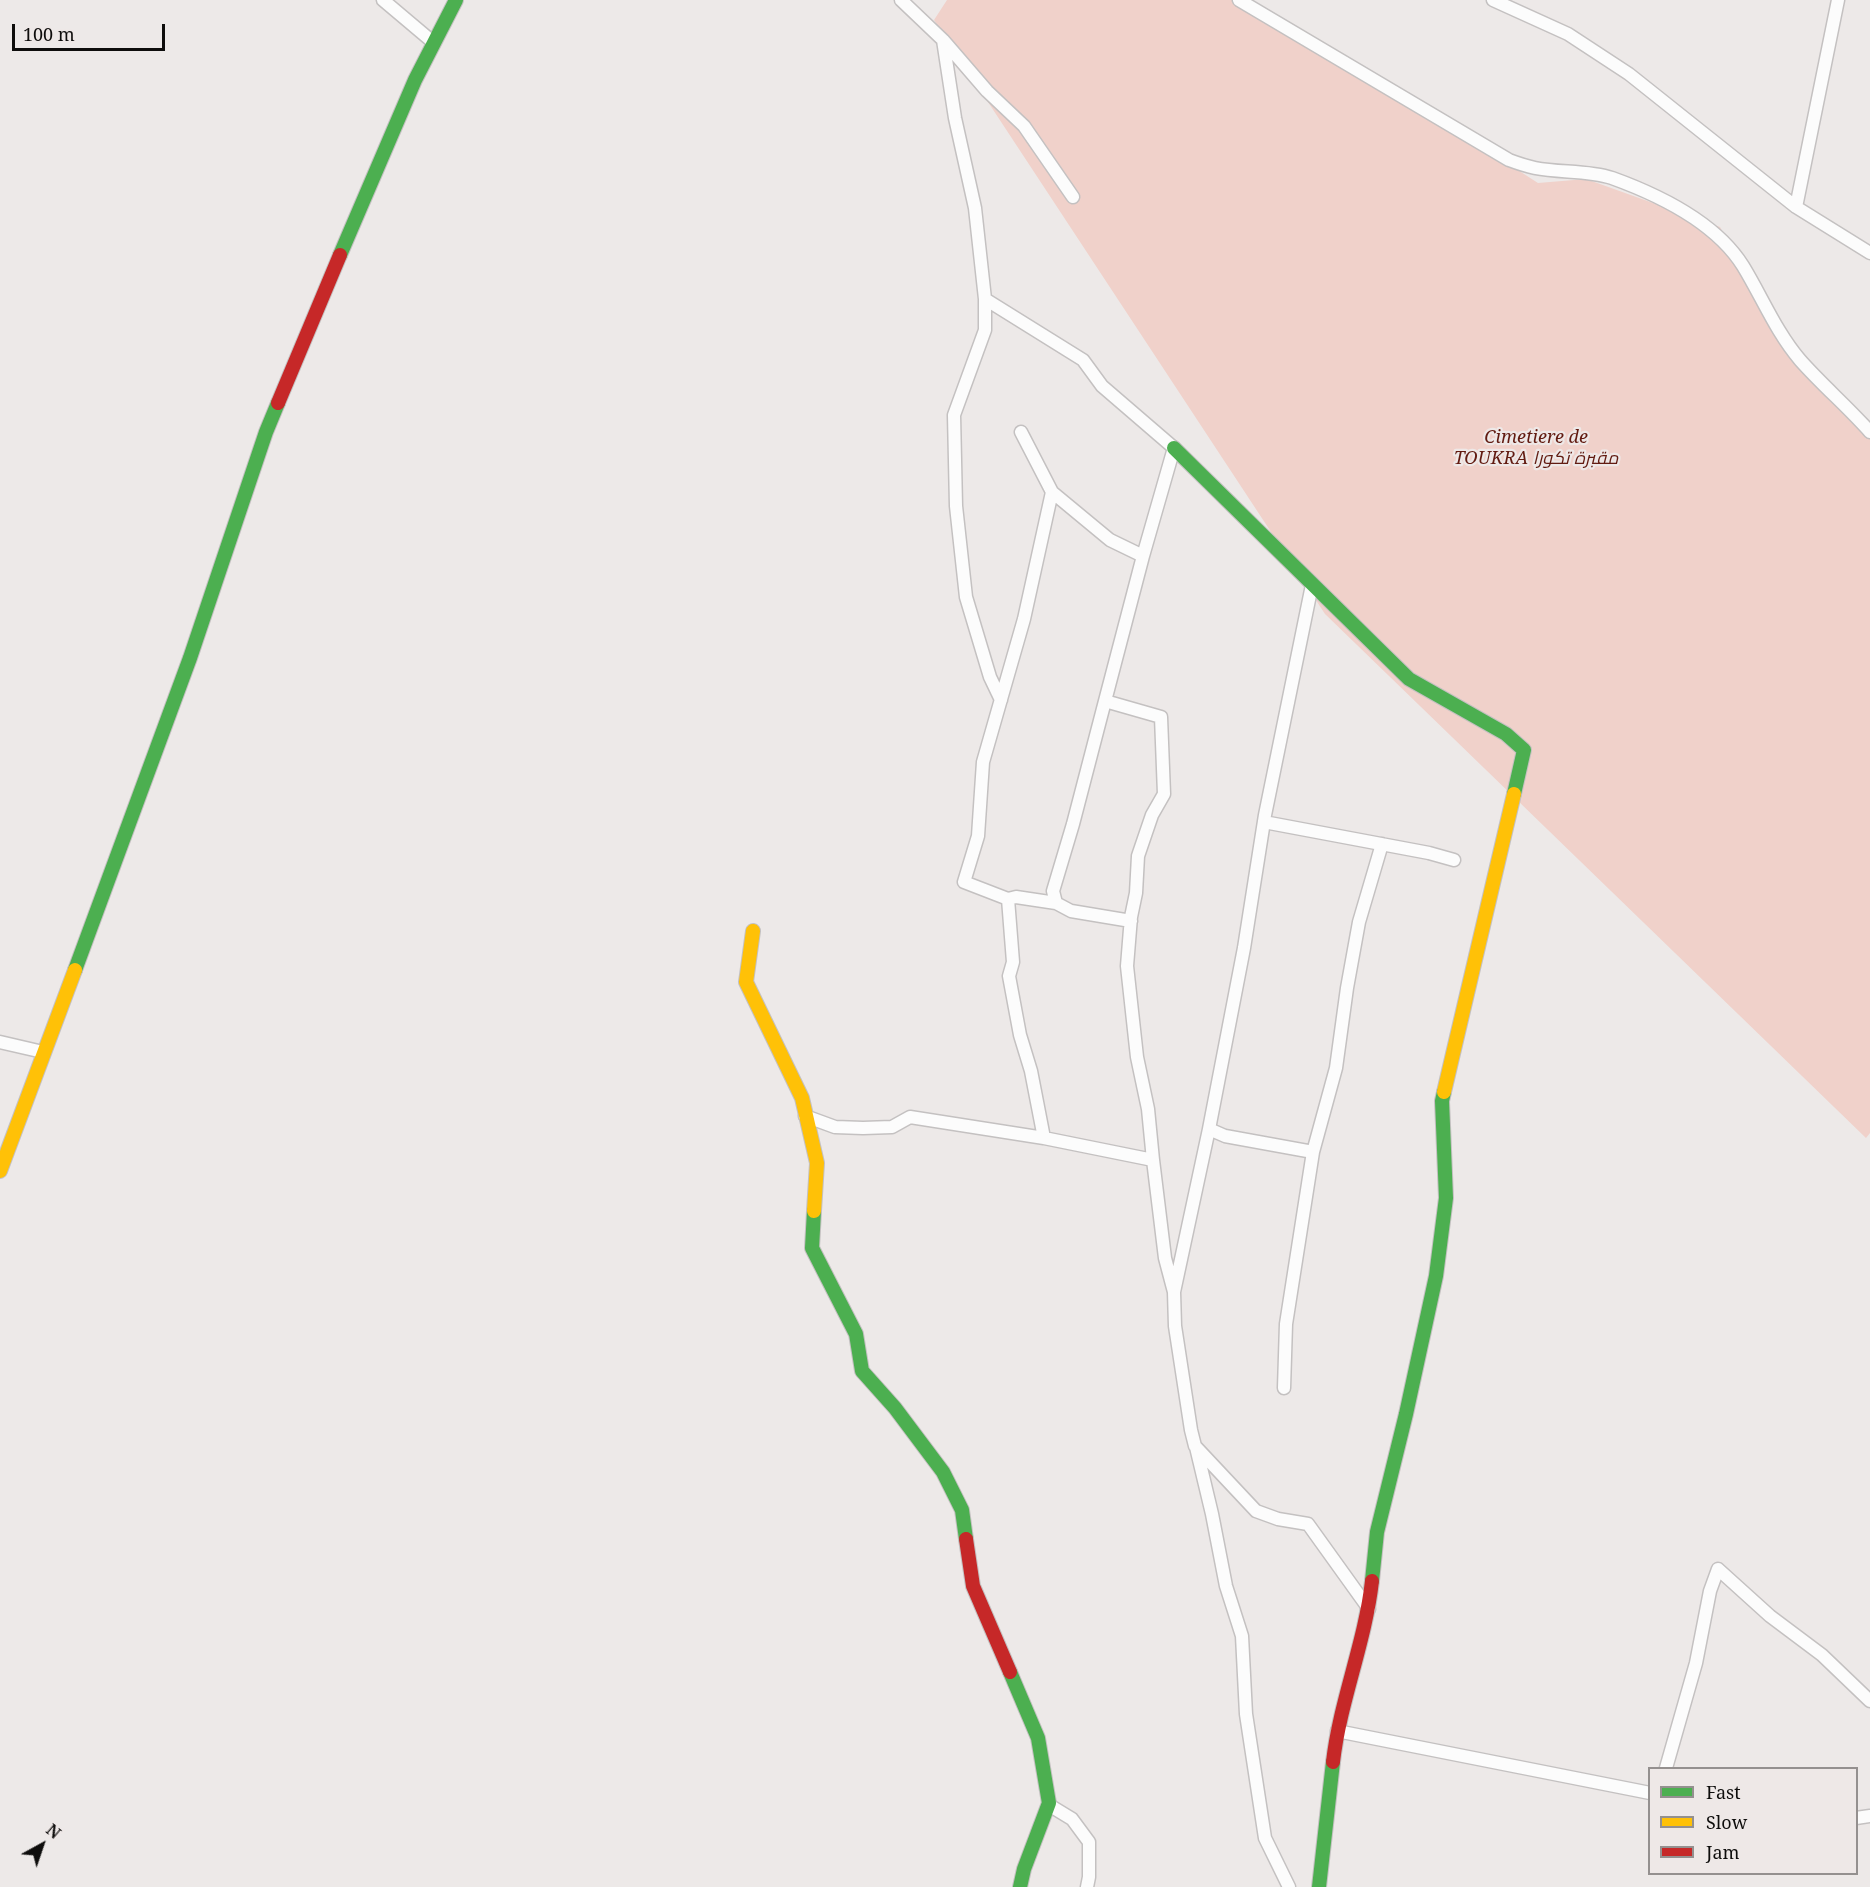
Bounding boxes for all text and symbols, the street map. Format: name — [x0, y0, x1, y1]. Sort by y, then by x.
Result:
scale bar — [15, 12, 168, 50]
text: 100 m — [23, 22, 75, 46]
park label: Cimetiere de TOUKRA مقبرة تكورا — [1454, 427, 1618, 470]
legend — [1648, 1767, 1858, 1875]
text: Fast — [1706, 1780, 1741, 1804]
text: Slow — [1706, 1810, 1747, 1834]
north arrow — [12, 1815, 72, 1875]
text: N — [42, 1819, 65, 1844]
text: Jam — [1706, 1840, 1740, 1864]

